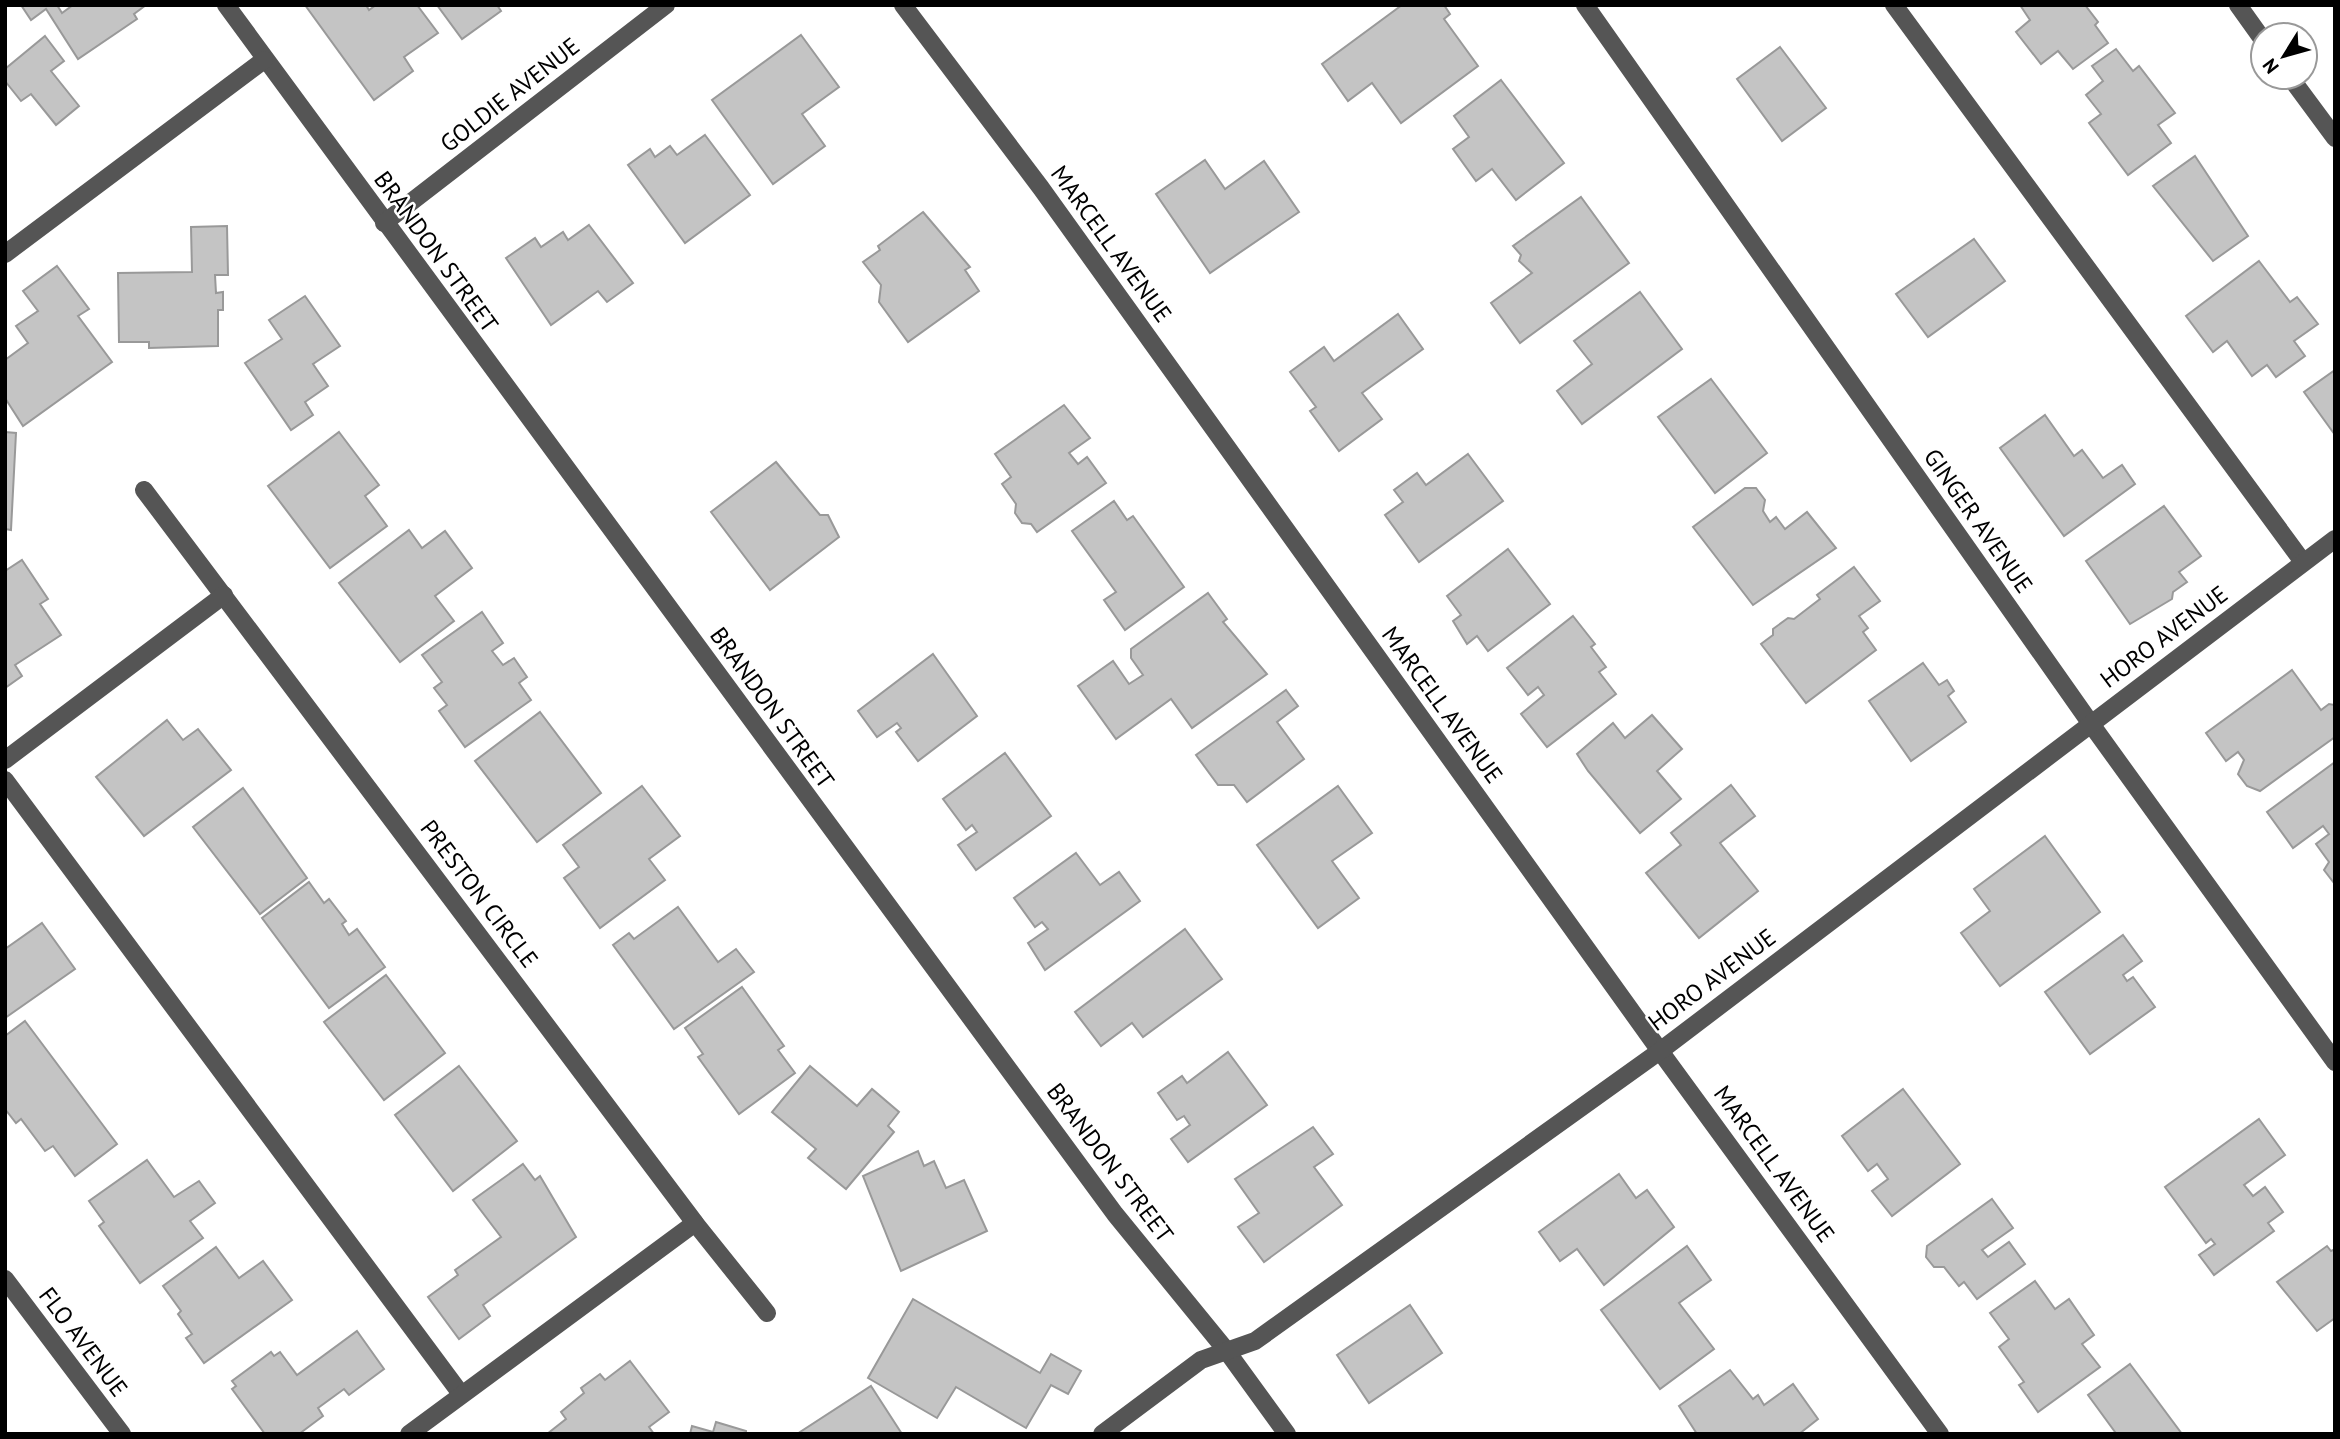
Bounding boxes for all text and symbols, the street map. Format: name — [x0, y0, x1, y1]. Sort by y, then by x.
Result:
north arrow — [2249, 21, 2319, 91]
street label: GOLDIE AVENUE — [434, 30, 586, 159]
text: N — [2257, 54, 2284, 78]
street label: MARCELL AVENUE — [1044, 159, 1179, 328]
street label: BRANDON STREET — [367, 165, 505, 338]
street label: GINGER AVENUE — [1917, 442, 2040, 599]
street label: HORO AVENUE — [2094, 578, 2234, 695]
street label: MARCELL AVENUE — [1375, 620, 1510, 789]
street label: BRANDON STREET — [703, 621, 841, 794]
street label: PRESTON CIRCLE — [414, 814, 545, 974]
street label: HORO AVENUE — [1642, 921, 1782, 1038]
street label: BRANDON STREET — [1040, 1077, 1181, 1249]
street label: MARCELL AVENUE — [1707, 1079, 1842, 1248]
street label: FLO AVENUE — [32, 1281, 135, 1403]

